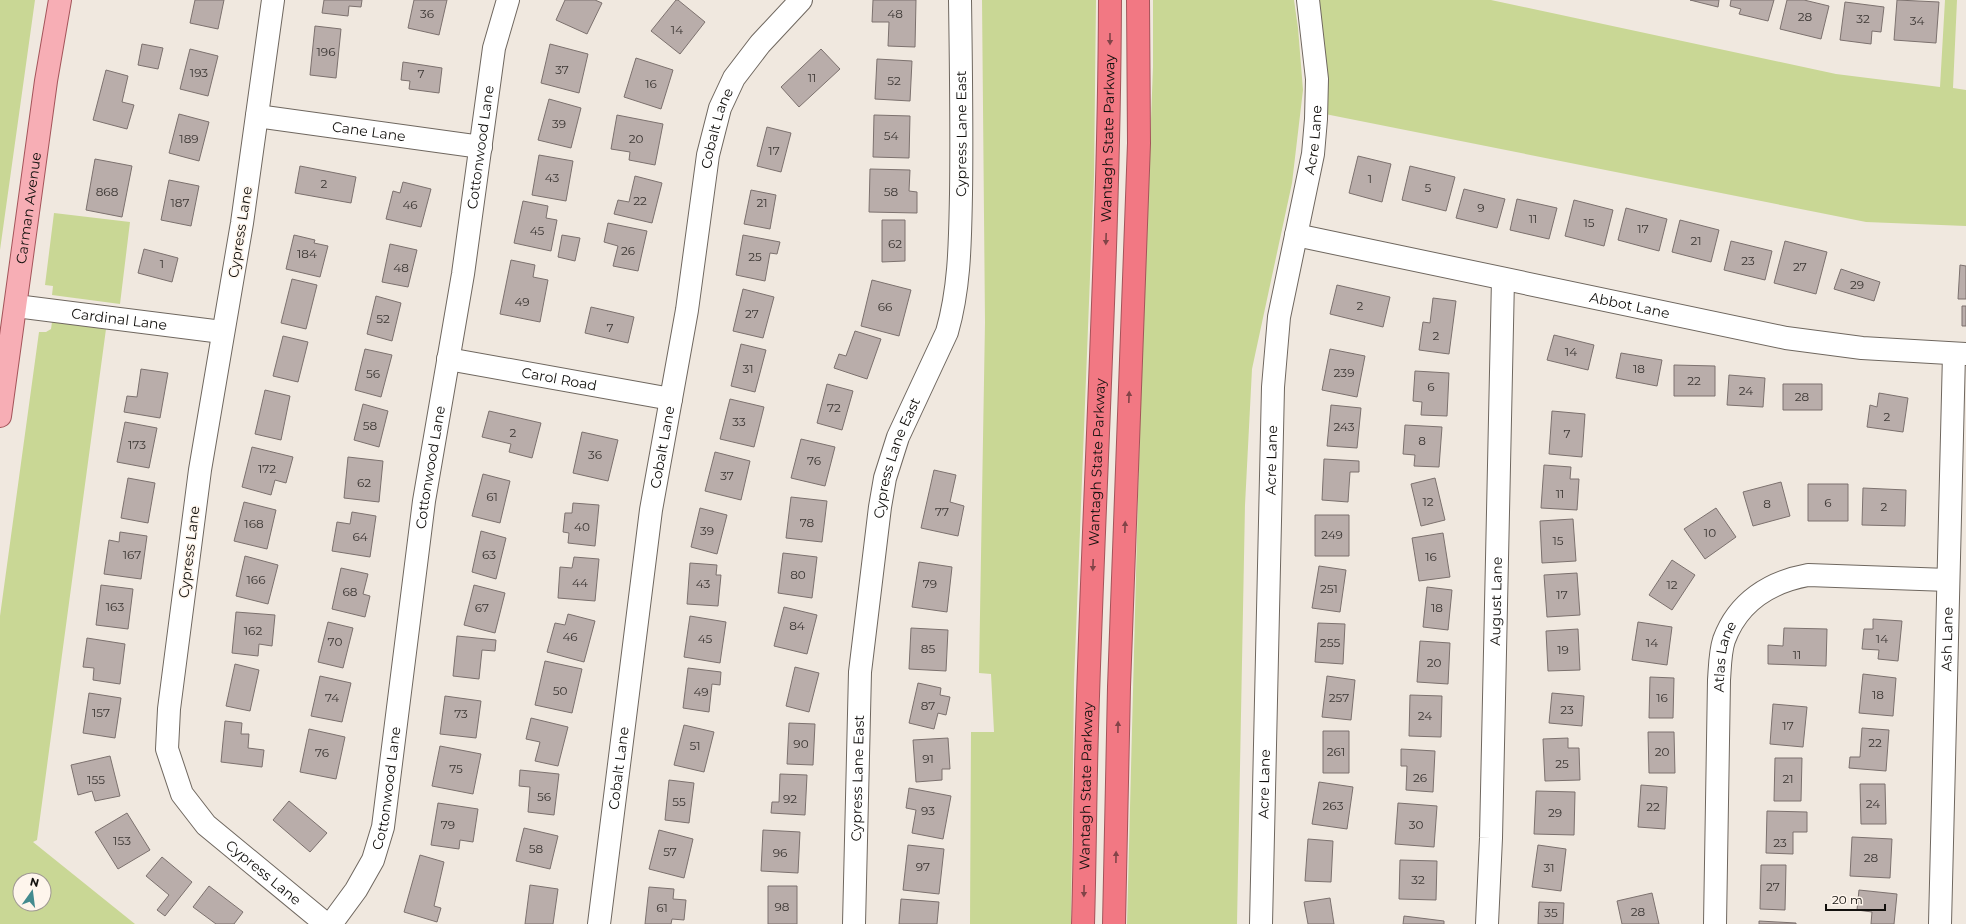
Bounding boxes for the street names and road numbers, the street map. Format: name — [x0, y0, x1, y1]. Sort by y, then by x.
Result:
street label: Wantagh State Parkway — [1097, 54, 1119, 223]
street label: Cypress Lane East — [952, 70, 970, 197]
street label: Cottonwood Lane — [463, 84, 498, 210]
street label: Cobalt Lane — [697, 85, 737, 170]
street label: Acre Lane — [1300, 105, 1325, 176]
street label: Cane Lane — [331, 117, 407, 145]
street label: Carman Avenue — [12, 151, 45, 265]
street label: Cypress Lane — [224, 185, 256, 279]
street label: Abbot Lane — [1588, 288, 1672, 322]
street label: Cardinal Lane — [70, 304, 168, 334]
street label: Carol Road — [520, 363, 598, 395]
street label: Wantagh State Parkway — [1084, 377, 1109, 547]
street label: Cypress Lane East — [870, 394, 924, 520]
street label: Cottonwood Lane — [412, 404, 449, 530]
street label: Cobalt Lane — [646, 405, 679, 490]
street label: Acre Lane — [1262, 425, 1281, 495]
street label: Cypress Lane — [174, 505, 204, 599]
street label: August Lane — [1486, 556, 1506, 646]
street label: Ash Lane — [1937, 607, 1957, 672]
street label: Atlas Lane — [1710, 618, 1740, 693]
street label: Wantagh State Parkway — [1075, 701, 1097, 870]
street label: Cypress Lane East — [847, 714, 868, 841]
street label: Cottonwood Lane — [368, 725, 405, 852]
street label: Cobalt Lane — [604, 726, 633, 811]
street label: Acre Lane — [1254, 749, 1274, 819]
street label: Cypress Lane — [222, 836, 305, 909]

